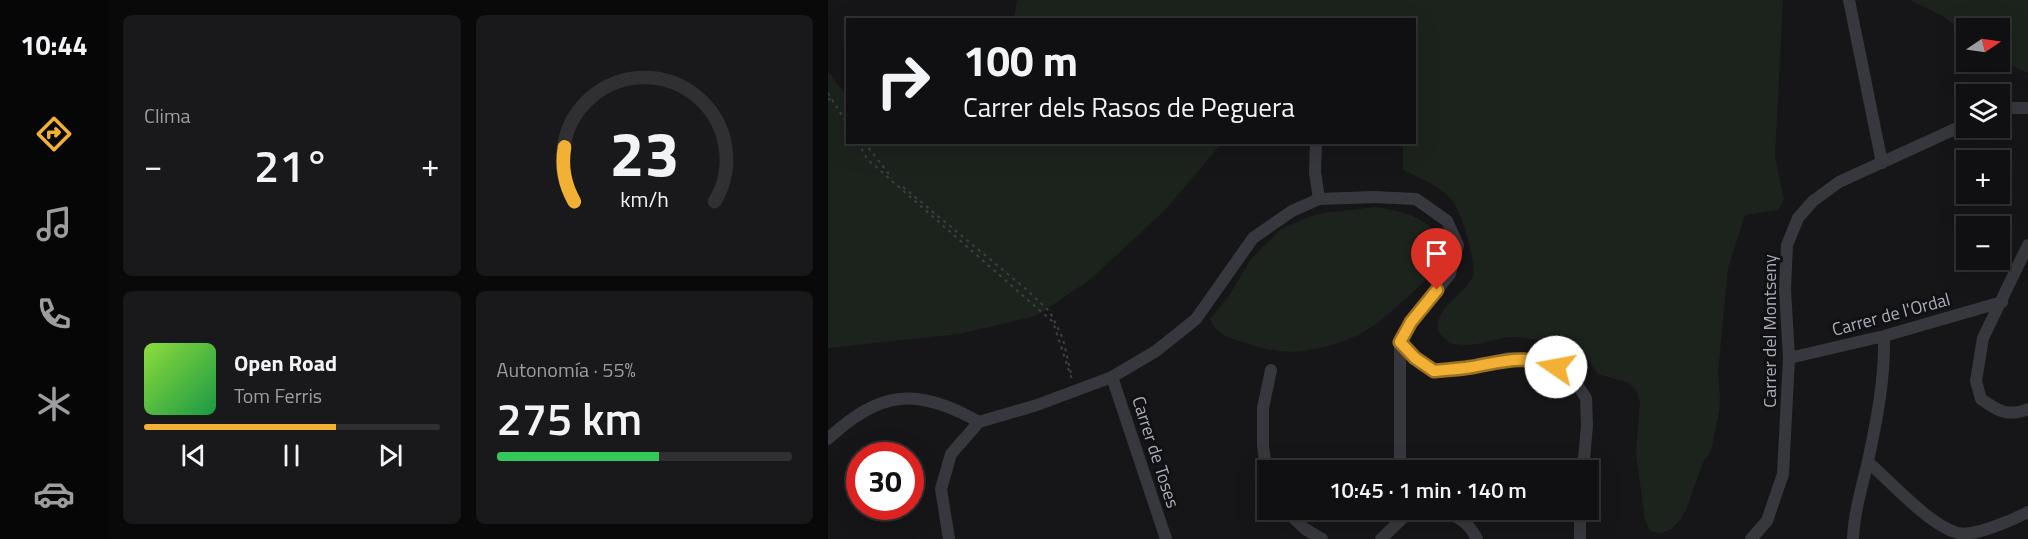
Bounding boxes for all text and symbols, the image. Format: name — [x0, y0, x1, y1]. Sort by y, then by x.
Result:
north arrow — [1956, 18, 2010, 72]
map controls — [1956, 18, 2010, 270]
text: 10:44 — [20, 24, 88, 65]
text: 100 m — [963, 28, 1078, 92]
icon: right — [864, 42, 942, 120]
button: layers — [1956, 84, 2010, 138]
text: Carrer dels Rasos de Peguera — [963, 86, 1295, 127]
text: Clima — [144, 100, 191, 131]
text: 23 — [609, 105, 679, 200]
icon: directions — [33, 113, 75, 155]
text: 21° — [254, 131, 330, 199]
text: − — [144, 140, 162, 190]
text: + — [421, 140, 439, 190]
button: + — [1956, 150, 2010, 204]
text: km/h — [620, 184, 669, 216]
icon: music — [33, 203, 75, 245]
button: − — [1956, 216, 2010, 270]
pin — [1411, 228, 1462, 290]
icon: arrive — [1420, 237, 1453, 270]
street label: Carrer del Montseny — [1756, 254, 1783, 408]
street label: Carrer de l'Ordal — [1829, 285, 1953, 343]
icon: phone — [33, 293, 75, 335]
position arrow — [1524, 335, 1588, 399]
text: Open Road — [234, 346, 337, 380]
text: Autonomía · 55% — [497, 354, 636, 385]
text: Tom Ferris — [234, 380, 322, 411]
icon: climate — [33, 383, 75, 425]
text: 275 km — [497, 384, 642, 452]
street label: Carrer de Toses — [1125, 393, 1187, 511]
icon: previous — [177, 439, 210, 472]
icon: pause — [275, 439, 308, 472]
icon: next — [374, 439, 407, 472]
speed limit sign: 30 — [846, 442, 924, 520]
icon: car — [33, 473, 75, 515]
text: 10:45 · 1 min · 140 m — [1329, 473, 1527, 507]

